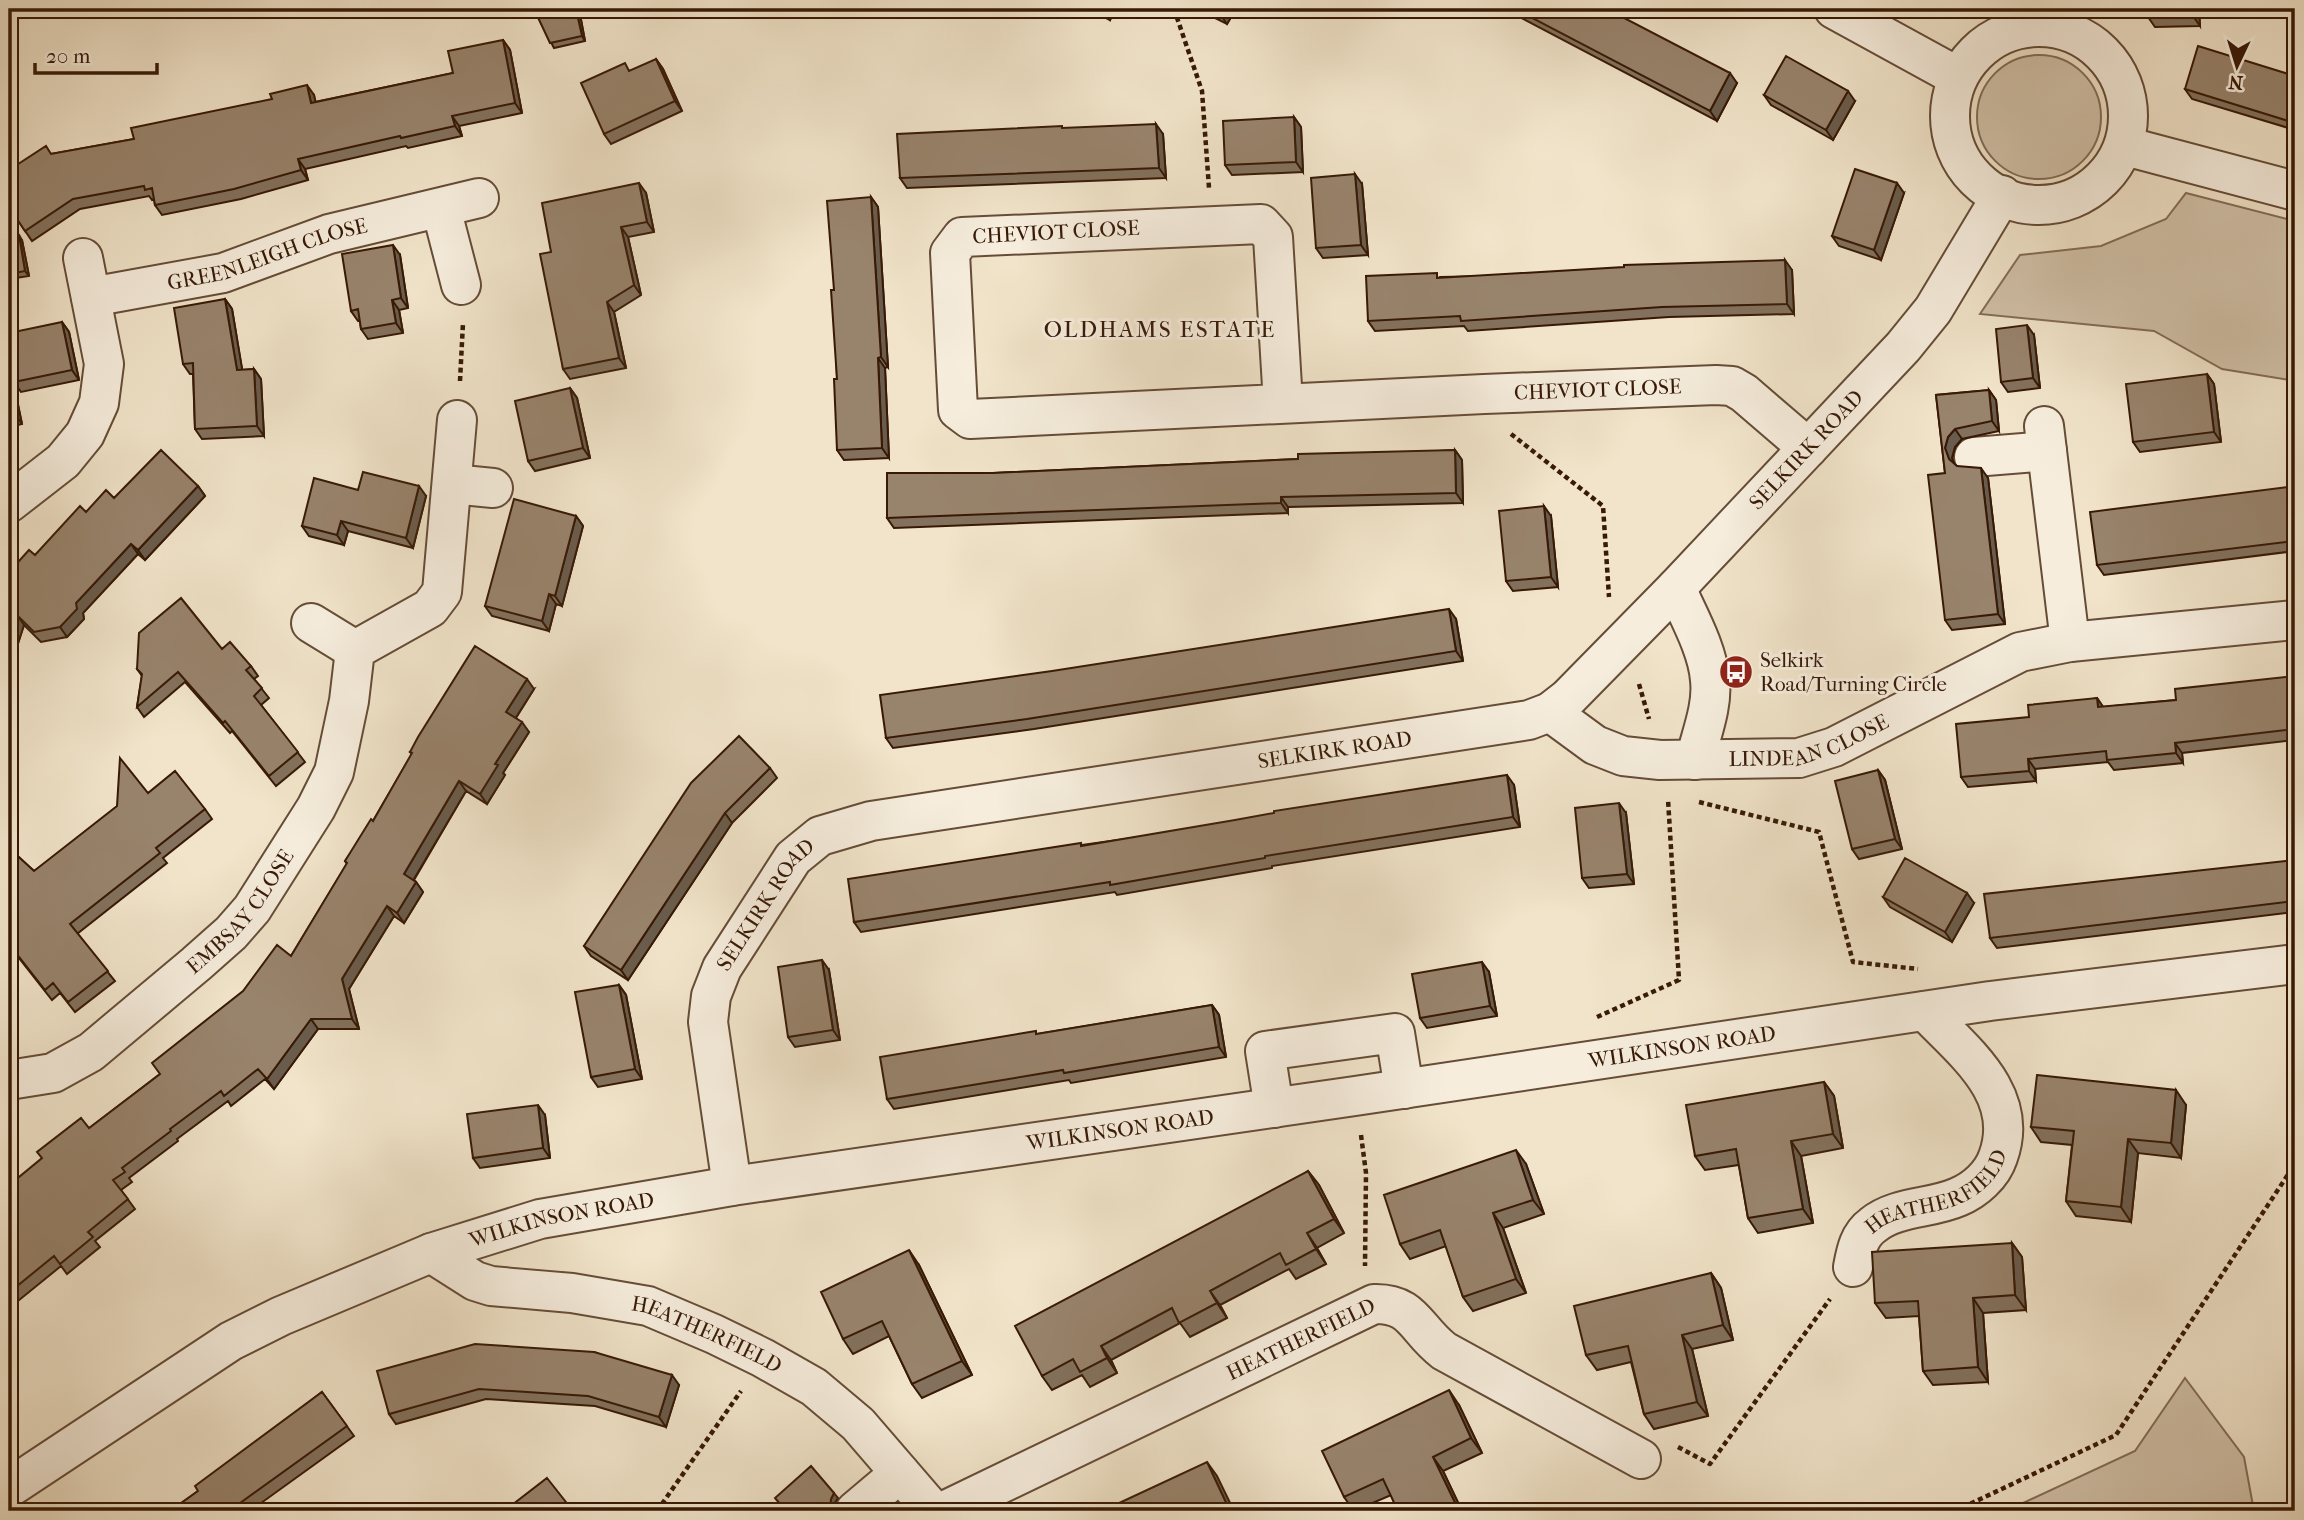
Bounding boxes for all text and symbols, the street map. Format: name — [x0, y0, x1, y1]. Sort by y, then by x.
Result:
scale bar — [35, 32, 158, 76]
north arrow — [2202, 32, 2272, 102]
text: 20 m — [46, 44, 91, 68]
text: N — [2227, 70, 2244, 93]
street label: GREENLEIGH CLOSE — [165, 213, 370, 295]
street label: CHEVIOT CLOSE — [972, 216, 1140, 248]
district label: OLDHAMS ESTATE — [1044, 316, 1276, 343]
street label: CHEVIOT CLOSE — [1514, 374, 1682, 405]
street label: SELKIRK ROAD — [1744, 385, 1868, 515]
place label: Selkirk Road/Turning Circle — [1760, 648, 1947, 696]
bus stop icon: Selkirk Road/Turning Circle — [1717, 653, 1755, 691]
street label: LINDEAN CLOSE — [1728, 709, 1893, 771]
street label: SELKIRK ROAD — [1256, 726, 1413, 773]
street label: SELKIRK ROAD — [712, 834, 819, 975]
street label: EMBSAY CLOSE — [182, 845, 299, 979]
street label: WILKINSON ROAD — [1586, 1021, 1777, 1073]
street label: WILKINSON ROAD — [1024, 1105, 1215, 1155]
street label: HEATHERFIELD — [1860, 1146, 2012, 1239]
street label: WILKINSON ROAD — [465, 1188, 656, 1253]
street label: HEATHERFIELD — [630, 1291, 786, 1378]
street label: HEATHERFIELD — [1222, 1293, 1379, 1385]

